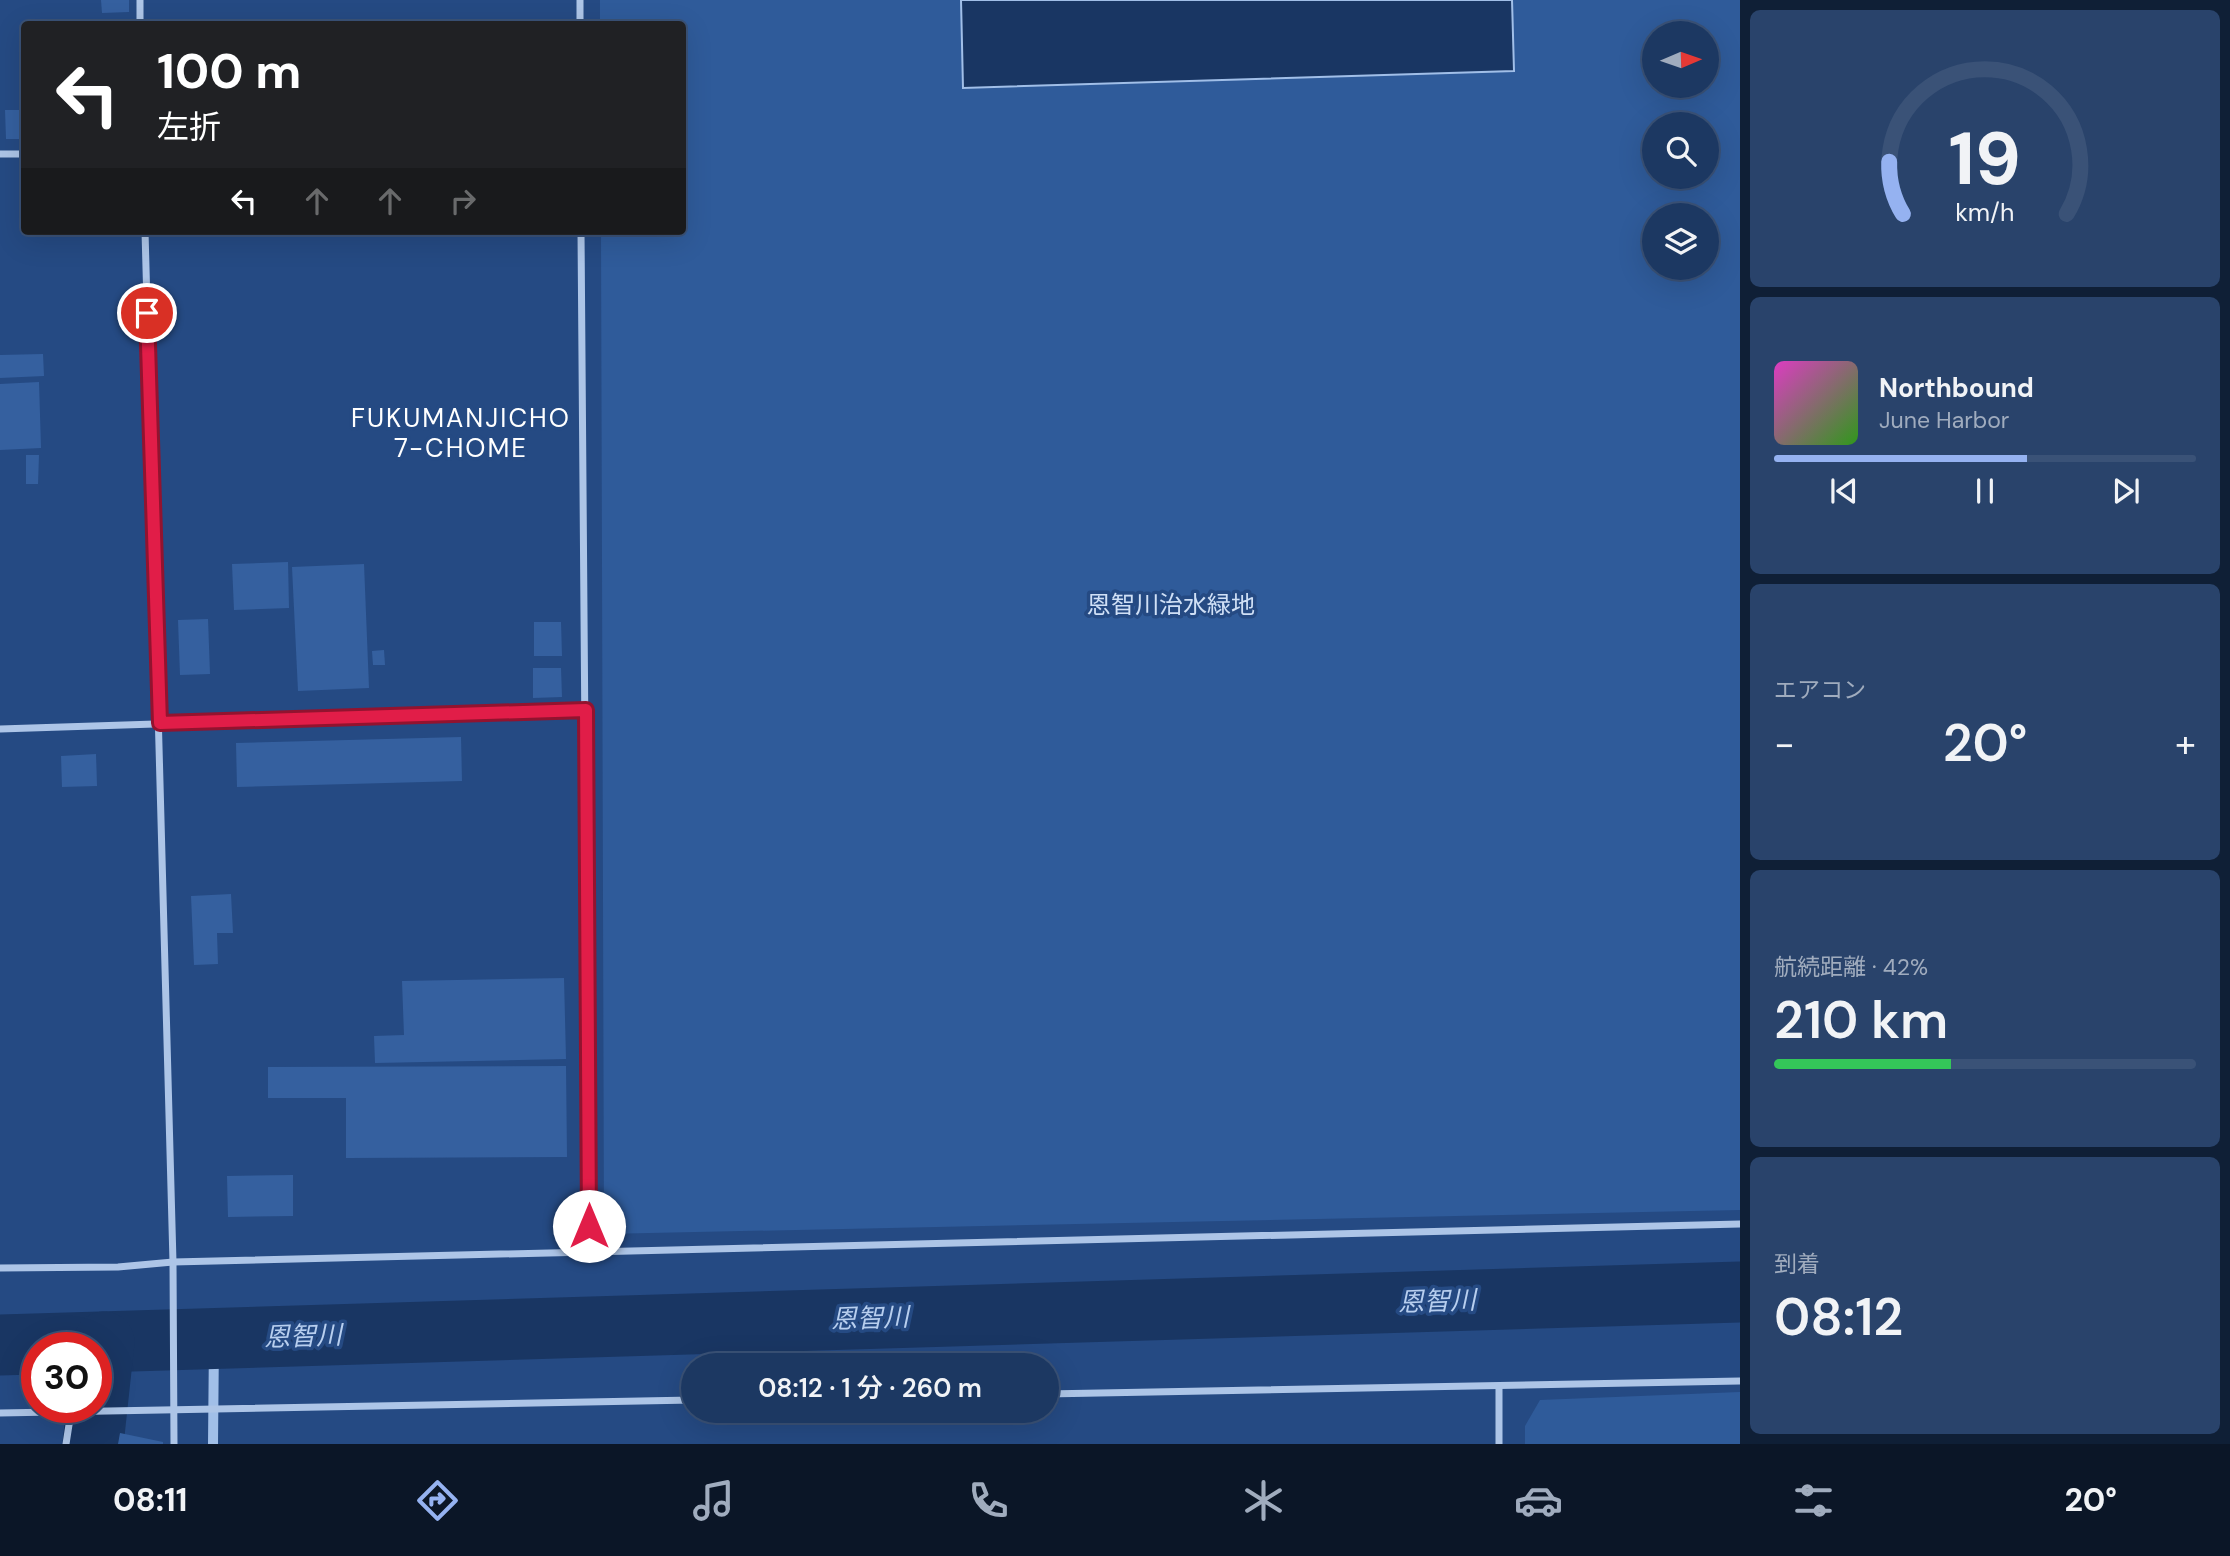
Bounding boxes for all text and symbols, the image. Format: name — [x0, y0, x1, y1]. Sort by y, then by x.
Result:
north arrow — [1642, 21, 1718, 98]
map controls — [1642, 21, 1719, 280]
text: 100 m — [157, 39, 301, 103]
icon: left — [42, 49, 133, 140]
text: 左折 — [157, 106, 221, 148]
button: search — [1642, 112, 1719, 189]
text: 19 — [1949, 113, 2021, 208]
icon: left — [225, 182, 263, 220]
icon: ahead — [298, 182, 336, 220]
icon: ahead — [371, 182, 409, 220]
icon: right — [444, 182, 482, 220]
text: km/h — [1955, 196, 2015, 229]
button: layers — [1642, 203, 1719, 280]
pin — [117, 283, 177, 343]
icon: arrive — [128, 294, 166, 332]
text: Northbound — [1879, 371, 2034, 405]
district label: FUKUMANJICHO 7-CHOME — [351, 401, 571, 465]
text: June Harbor — [1879, 405, 2009, 435]
icon: previous — [1825, 472, 1863, 510]
icon: pause — [1966, 472, 2004, 510]
icon: next — [2107, 472, 2145, 510]
park label: 恩智川治水緑地 — [1087, 589, 1255, 620]
text: エアコン — [1774, 675, 1866, 705]
text: 20° — [1943, 709, 2027, 777]
text: − — [1774, 719, 1795, 769]
text: + — [2175, 719, 2196, 769]
text: 航続距離 · 42% — [1774, 952, 1928, 982]
text: 210 km — [1774, 986, 1948, 1054]
position arrow — [552, 1189, 626, 1263]
text: 到着 — [1774, 1249, 1820, 1279]
water label: 恩智川 — [1397, 1283, 1480, 1319]
text: 08:12 — [1774, 1283, 1903, 1351]
water label: 恩智川 — [830, 1300, 913, 1336]
water label: 恩智川 — [263, 1318, 346, 1354]
speed limit sign: 30 — [21, 1332, 112, 1423]
text: 08:12 · 1 分 · 260 m — [758, 1371, 982, 1405]
icon: directions — [413, 1476, 462, 1525]
icon: music — [689, 1476, 738, 1525]
icon: phone — [964, 1476, 1013, 1525]
icon: climate — [1239, 1476, 1288, 1525]
icon: car — [1514, 1476, 1563, 1525]
icon: filters — [1789, 1476, 1838, 1525]
text: 08:11 — [113, 1479, 187, 1521]
text: 20° — [2064, 1479, 2117, 1521]

